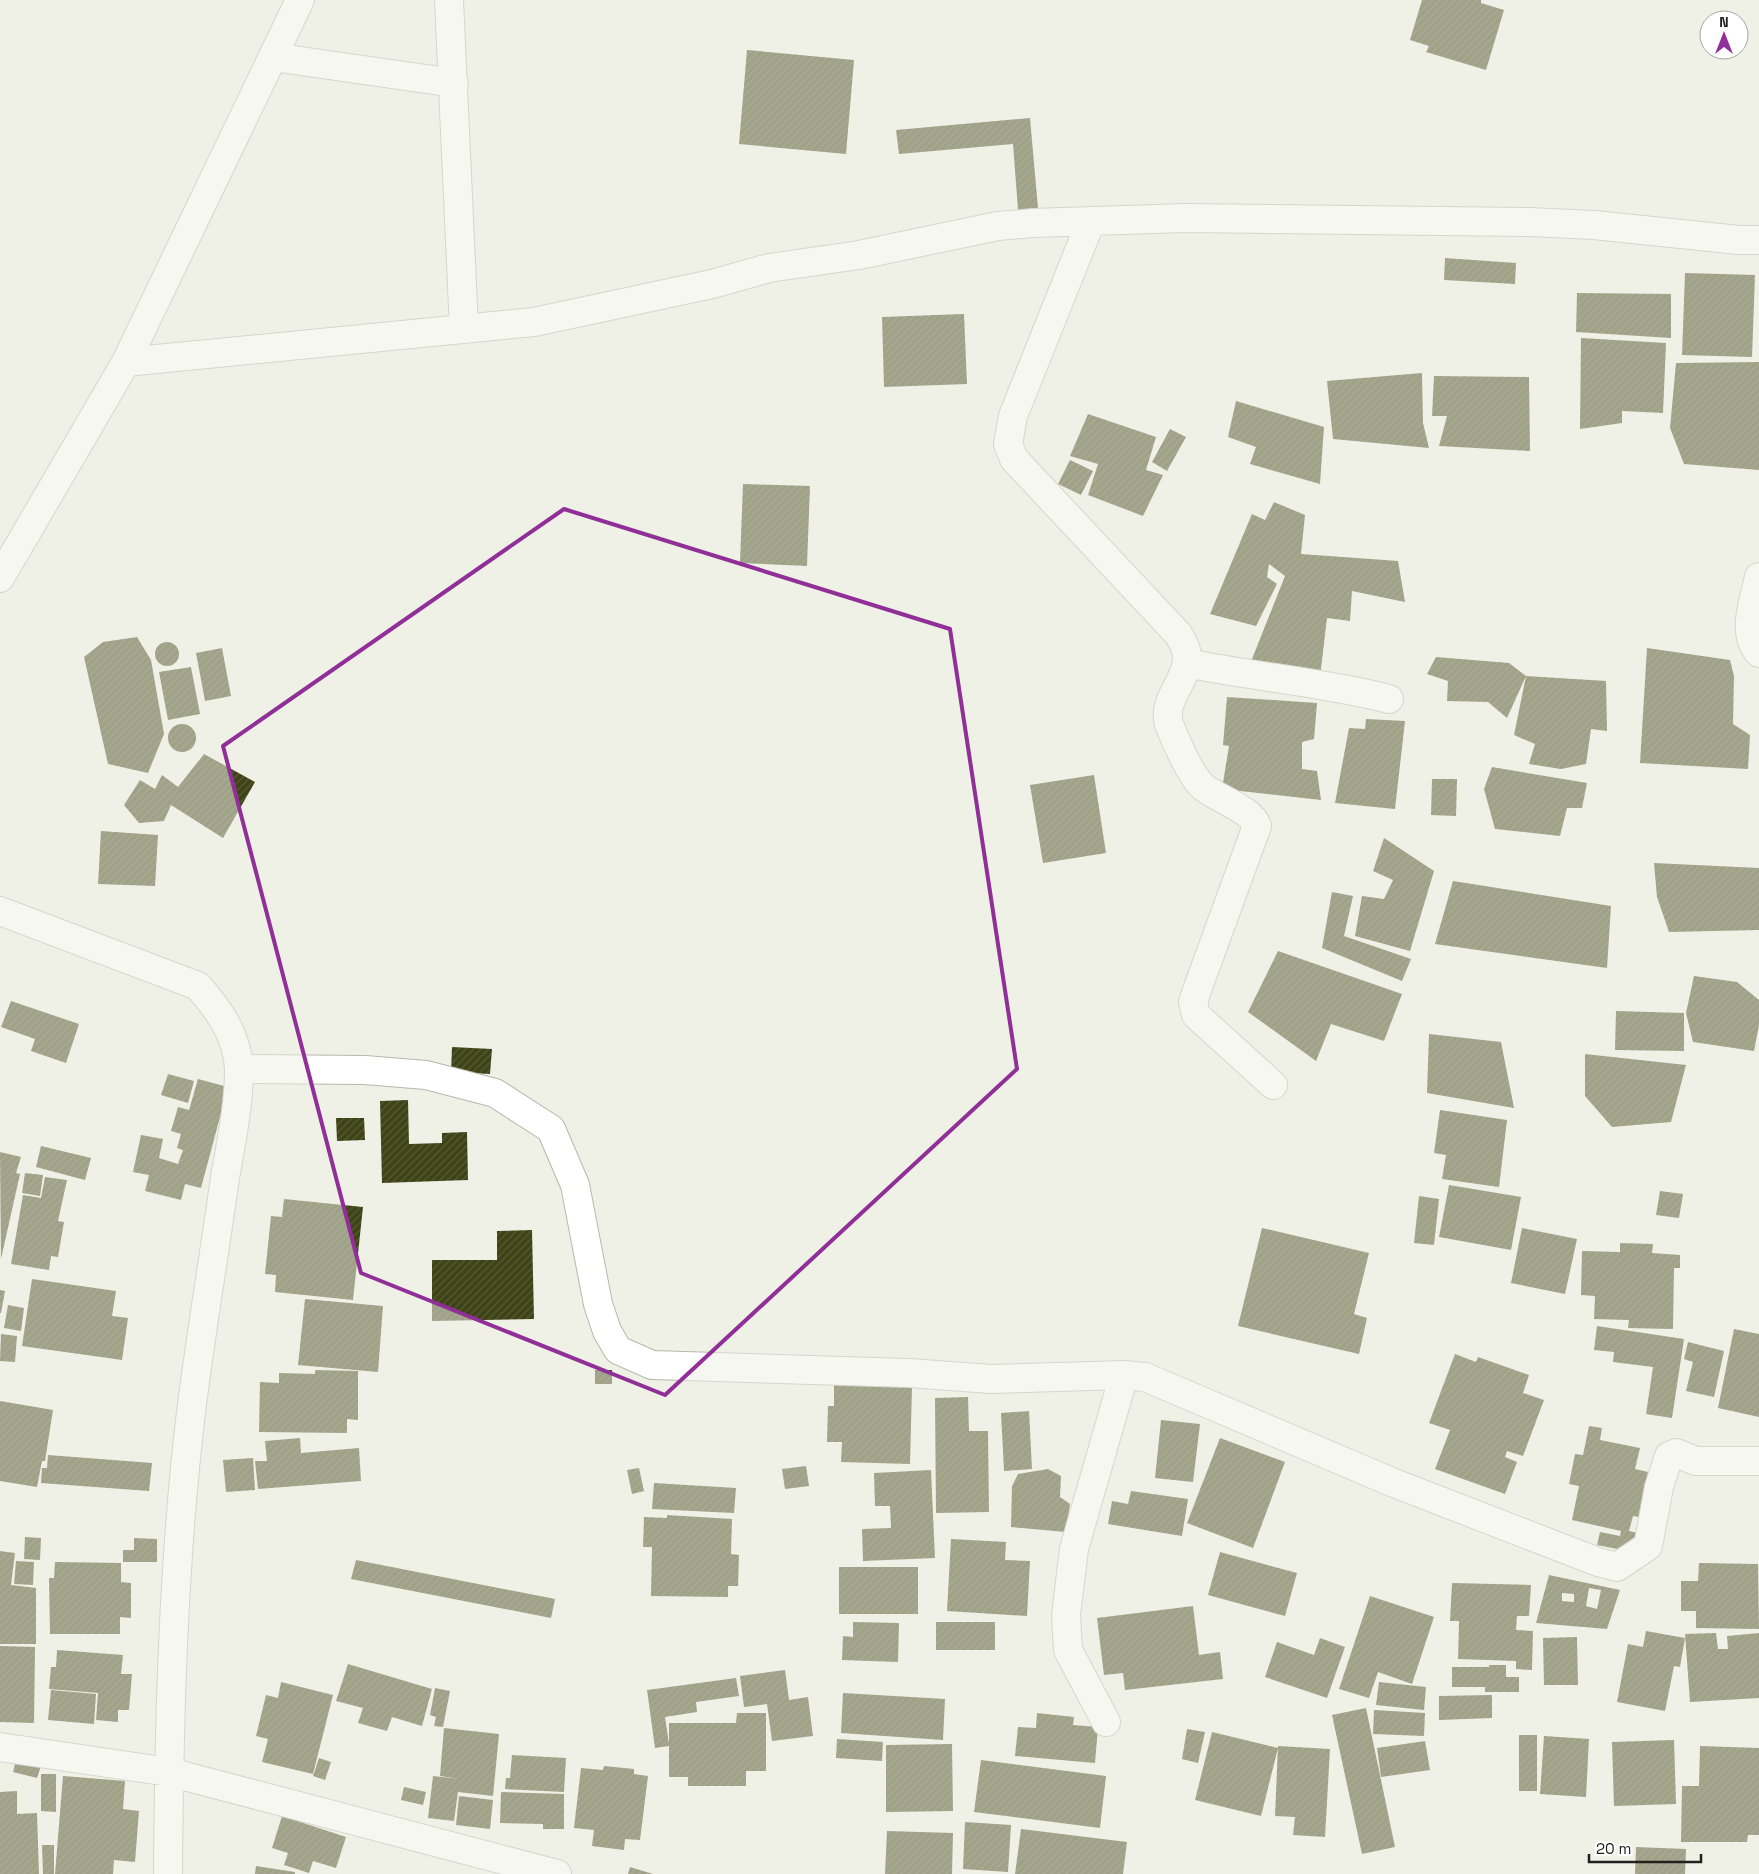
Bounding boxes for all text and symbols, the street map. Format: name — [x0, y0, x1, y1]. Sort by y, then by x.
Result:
north arrow — [1699, 10, 1749, 60]
text: N — [1719, 13, 1729, 31]
scale bar — [1589, 1832, 1702, 1864]
text: 20 m — [1596, 1839, 1631, 1858]

